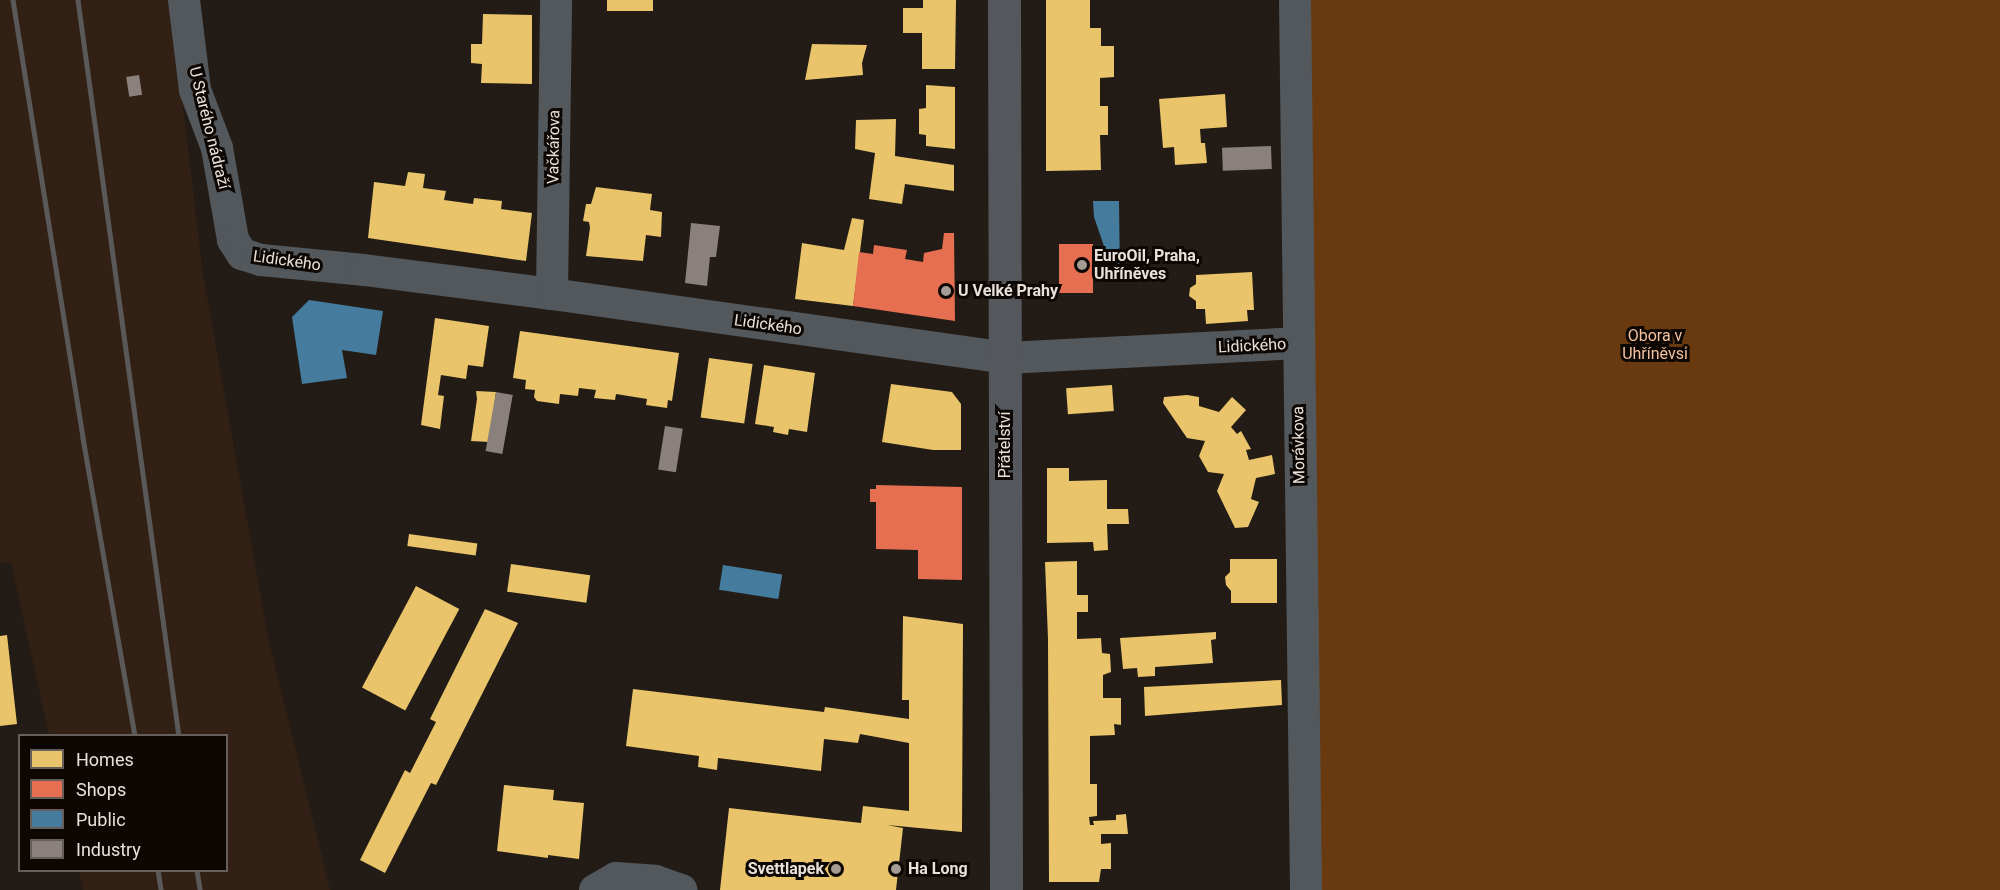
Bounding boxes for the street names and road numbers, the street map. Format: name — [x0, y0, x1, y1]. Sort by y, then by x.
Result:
street label: U Starého nádraží — [184, 65, 234, 191]
street label: Vačkářova — [544, 110, 564, 184]
street label: Lidického — [252, 247, 322, 275]
street label: Lidického — [733, 311, 803, 339]
street label: Lidického — [1217, 335, 1287, 357]
street label: Morávkova — [1289, 406, 1309, 484]
street label: Přátelství — [995, 412, 1015, 478]

